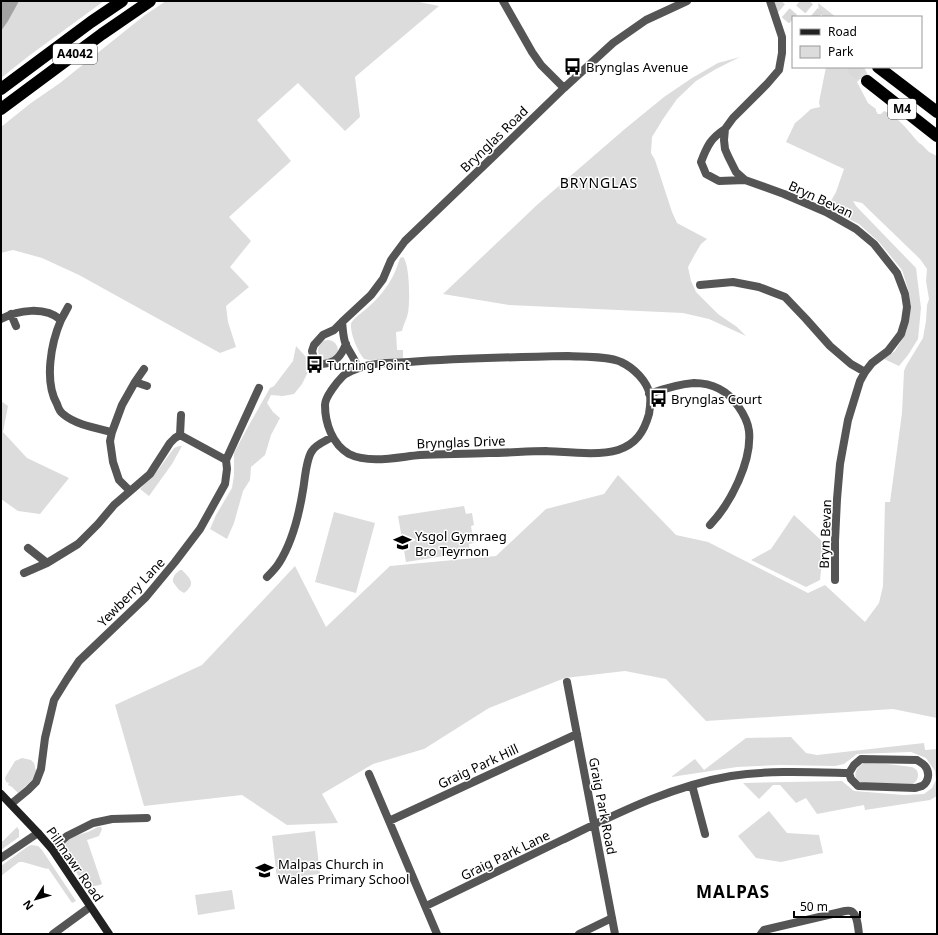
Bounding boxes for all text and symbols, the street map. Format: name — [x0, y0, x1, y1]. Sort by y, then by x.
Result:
legend — [792, 16, 922, 68]
text: Road — [828, 23, 857, 40]
text: Park — [828, 43, 854, 60]
road number: A4042 — [53, 44, 97, 64]
bus stop icon: Brynglas Avenue — [563, 57, 583, 77]
place label: Brynglas Avenue — [586, 58, 688, 76]
road number: M4 — [888, 99, 916, 119]
street label: Brynglas Road — [456, 102, 532, 176]
district label: BRYNGLAS — [560, 173, 638, 192]
street label: Bryn Bevan — [786, 176, 856, 222]
bus stop icon: Turning Point — [304, 355, 324, 375]
place label: Turning Point — [327, 356, 410, 374]
bus stop icon: Brynglas Court — [648, 389, 668, 409]
place label: Brynglas Court — [671, 390, 762, 408]
street label: Brynglas Drive — [416, 431, 506, 453]
street label: Bryn Bevan — [815, 499, 835, 569]
place label: Ysgol Gymraeg Bro Teyrnon — [415, 527, 507, 560]
school or university icon: Ysgol Gymraeg Bro Teyrnon — [392, 533, 412, 553]
street label: Yewberry Lane — [93, 554, 169, 630]
street label: Graig Park Hill — [435, 739, 521, 793]
street label: Graig Park Road — [585, 756, 621, 856]
street label: Pillmawr Road — [43, 823, 107, 905]
street label: Graig Park Lane — [457, 826, 553, 884]
place label: Malpas Church in Wales Primary School — [278, 855, 409, 888]
school or university icon: Malpas Church in Wales Primary School — [255, 861, 275, 881]
north arrow — [16, 879, 56, 919]
district label: MALPAS — [696, 880, 770, 903]
scale bar — [794, 893, 860, 919]
text: N — [19, 897, 36, 913]
text: 50 m — [800, 898, 828, 915]

